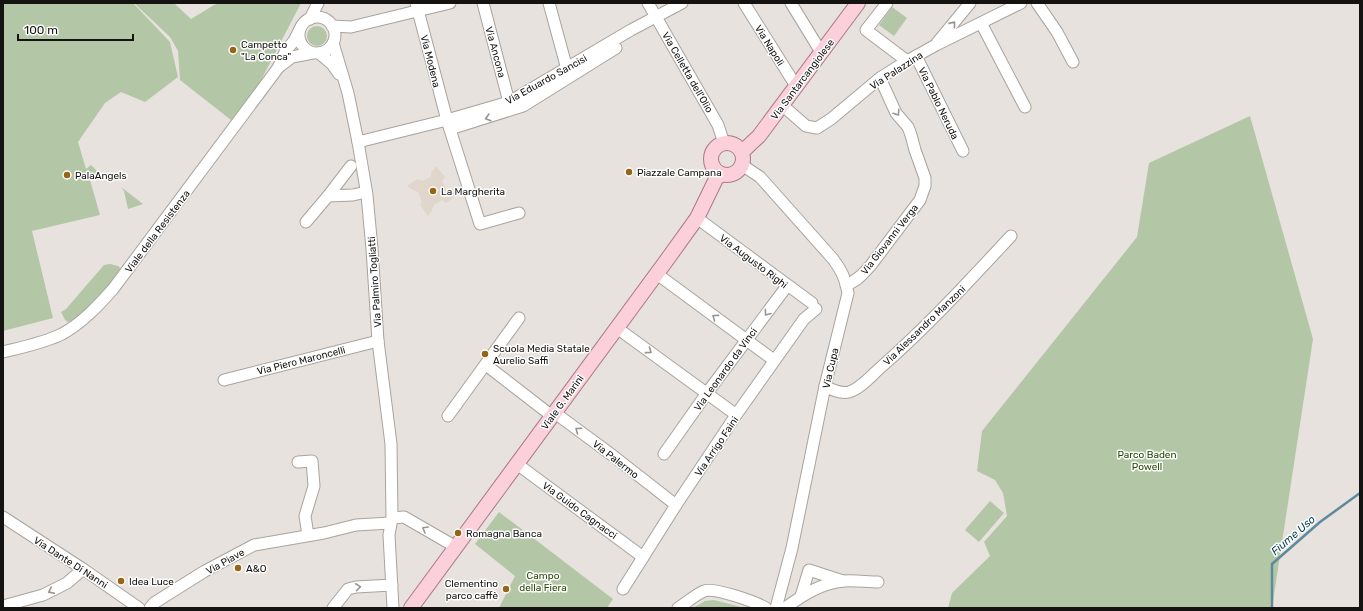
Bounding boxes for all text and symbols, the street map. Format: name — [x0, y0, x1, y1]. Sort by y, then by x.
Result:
scale bar — [18, 16, 133, 42]
one-way arrow — [948, 21, 955, 28]
text: 100 m — [24, 23, 58, 37]
street label: Via Napoli — [752, 23, 786, 68]
street label: Via Ancona — [482, 25, 508, 79]
street label: Via Celletta dell'Olio — [659, 30, 715, 115]
street label: Via Modena — [418, 34, 442, 89]
street label: Via Santarcangiolese — [769, 37, 837, 122]
place label: Campetto "La Conca" — [241, 39, 292, 63]
marker: Campetto "La Conca" — [228, 45, 238, 55]
street label: Via Palazzina — [868, 49, 925, 92]
street label: Via Eduardo Sancisi — [504, 52, 589, 107]
street label: Via Pablo Neruda — [915, 65, 961, 142]
one-way arrow — [893, 109, 900, 116]
one-way arrow — [485, 113, 492, 122]
marker: Piazzale Campana — [624, 167, 634, 177]
place label: Piazzale Campana — [637, 167, 722, 179]
marker: PalaAngels — [62, 170, 72, 180]
place label: PalaAngels — [75, 170, 127, 182]
marker: La Margherita — [428, 186, 438, 196]
place label: La Margherita — [441, 186, 505, 198]
street label: Viale della Resistenza — [123, 188, 193, 275]
street label: Via Giovanni Verga — [859, 202, 921, 277]
street label: Via Augusto Righi — [717, 232, 790, 291]
street label: Via Palmiro Togliatti — [366, 236, 384, 328]
street label: Via Alessandro Manzoni — [881, 283, 968, 368]
one-way arrow — [765, 308, 772, 315]
one-way arrow — [713, 315, 720, 322]
street label: Via Leonardo da Vinci — [692, 326, 760, 413]
place label: Scuola Media Statale Aurelio Saffi — [493, 343, 590, 367]
street label: Via Piero Maroncelli — [256, 344, 347, 378]
one-way arrow — [645, 346, 652, 354]
street label: Via Cupa — [821, 347, 841, 390]
marker: Scuola Media Statale Aurelio Saffi — [480, 349, 490, 359]
street label: Viale G. Marini — [539, 373, 587, 432]
street label: Via Arrigo Faini — [692, 414, 741, 479]
one-way arrow — [576, 428, 583, 435]
street label: Via Palermo — [590, 438, 641, 482]
park label: Parco Baden Powell — [1117, 449, 1177, 473]
street label: Via Guido Cagnacci — [540, 480, 619, 542]
water label: Fiume Uso — [1269, 513, 1318, 558]
one-way arrow — [422, 527, 429, 534]
marker: Romagna Banca — [453, 528, 463, 538]
place label: Romagna Banca — [466, 528, 542, 540]
street label: Via Dante Di Nanni — [31, 534, 110, 591]
street label: Via Piave — [204, 546, 247, 577]
marker: A&O — [233, 563, 243, 573]
place label: A&O — [246, 563, 267, 575]
park label: Campo della Fiera — [519, 570, 567, 594]
marker: Idea Luce — [116, 576, 126, 586]
place label: Idea Luce — [129, 576, 174, 588]
place label: Clementino parco caffè — [445, 578, 498, 602]
one-way arrow — [355, 583, 361, 592]
marker: Clementino parco caffè — [501, 584, 511, 594]
one-way arrow — [48, 586, 56, 594]

